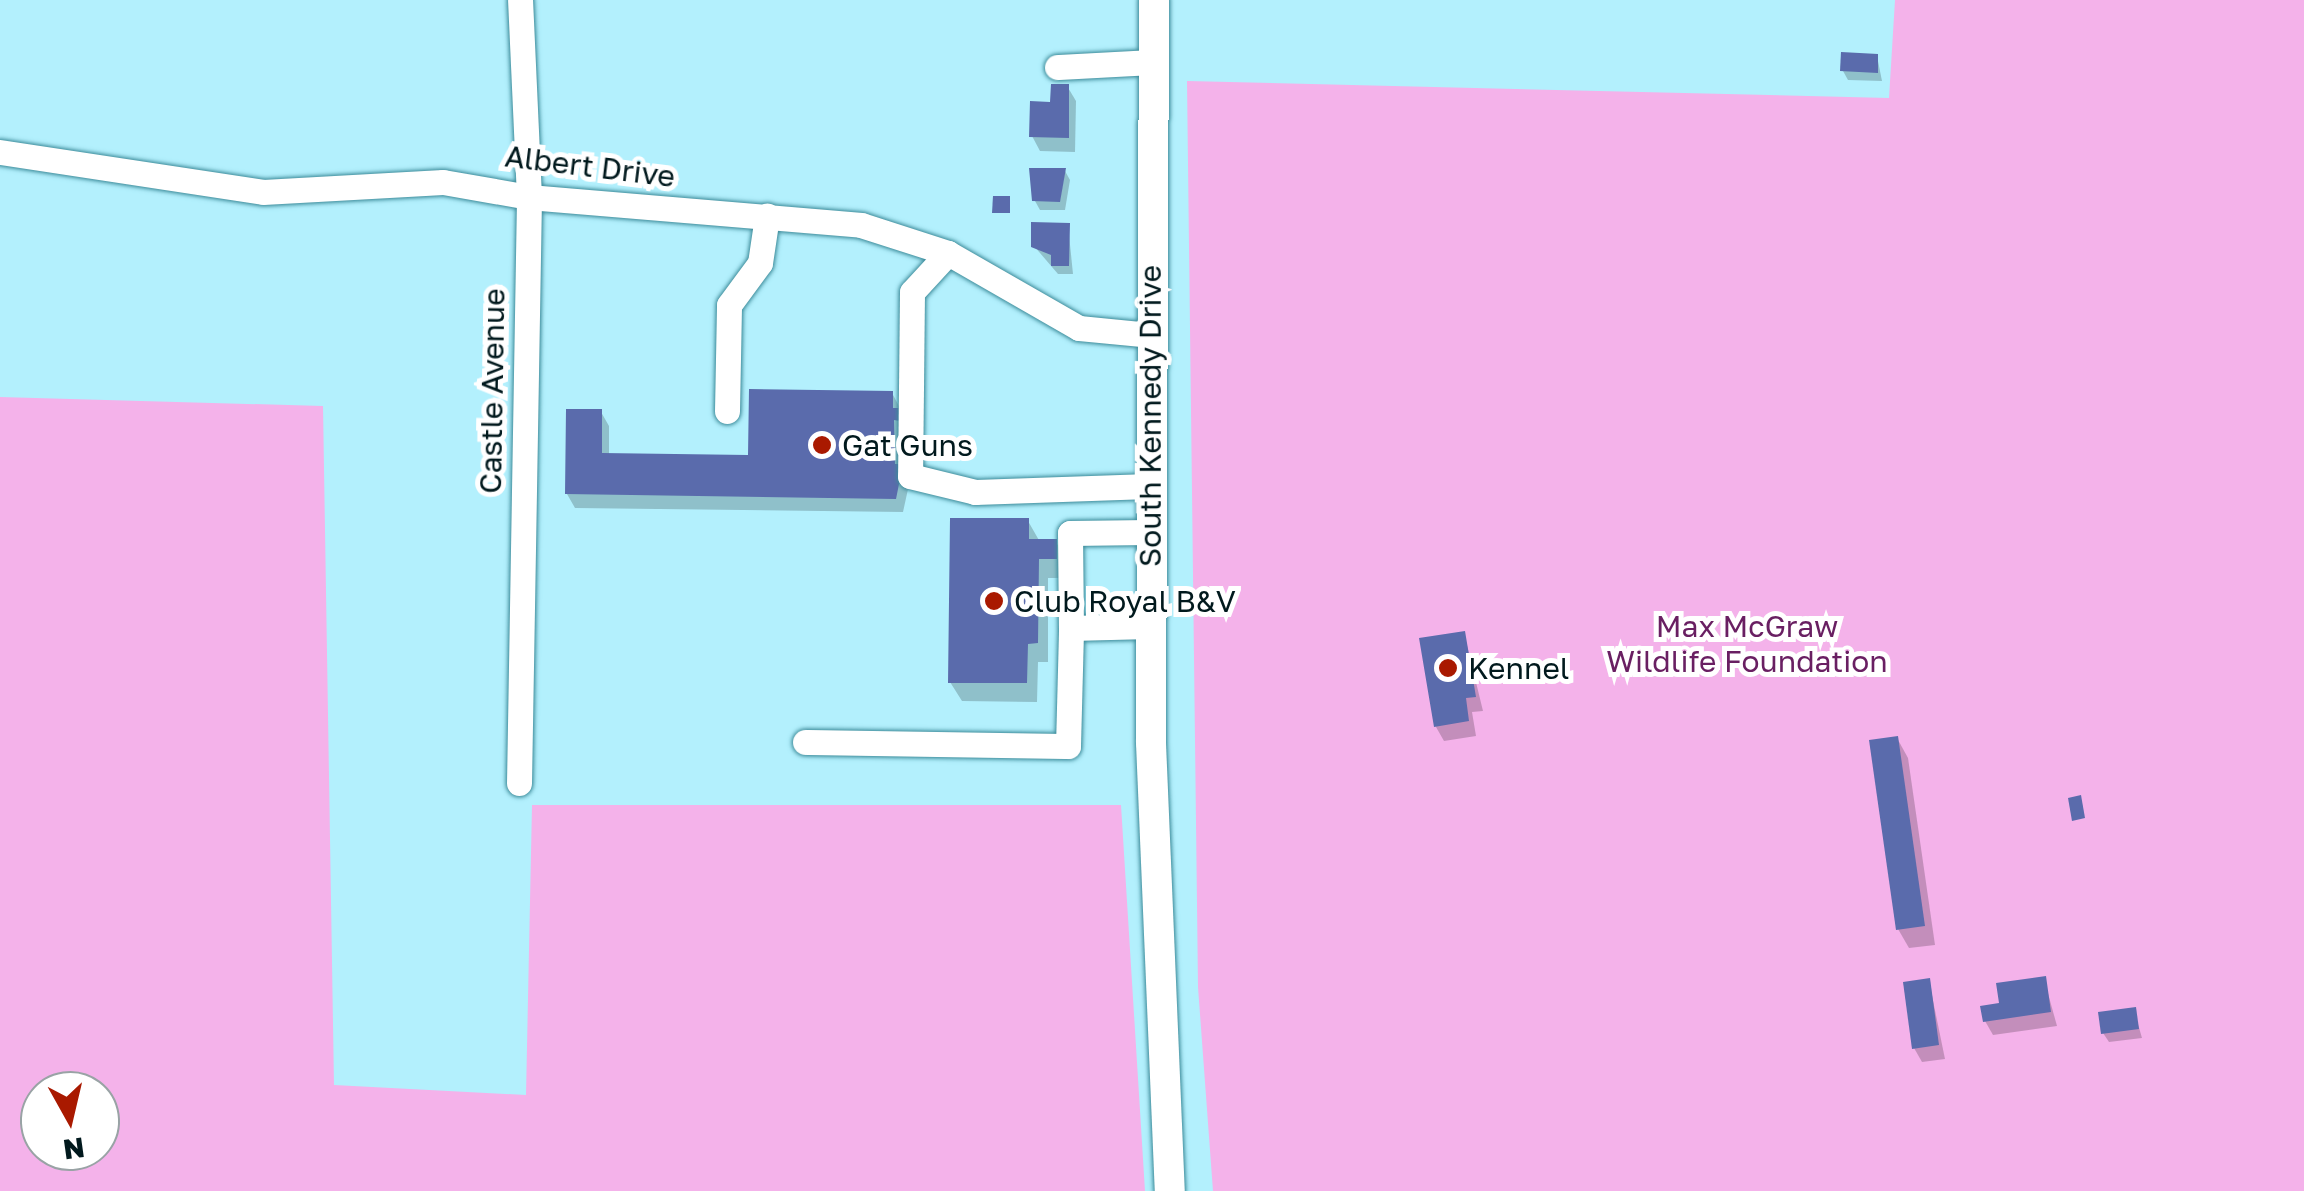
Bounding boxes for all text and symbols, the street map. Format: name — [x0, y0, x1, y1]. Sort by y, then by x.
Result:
street label: Albert Drive — [503, 138, 677, 194]
street label: South Kennedy Drive — [1132, 265, 1168, 567]
street label: Castle Avenue — [472, 288, 512, 494]
place label: Gat Guns — [842, 427, 973, 463]
marker: Gat Guns — [811, 434, 833, 456]
place label: Club Royal B&V — [1014, 583, 1236, 619]
marker: Club Royal B&V — [983, 590, 1005, 612]
park label: Max McGraw Wildlife Foundation — [1606, 608, 1888, 678]
place label: Kennel — [1468, 650, 1569, 686]
marker: Kennel — [1437, 657, 1459, 679]
north arrow — [20, 1071, 120, 1171]
text: N — [61, 1131, 87, 1167]

